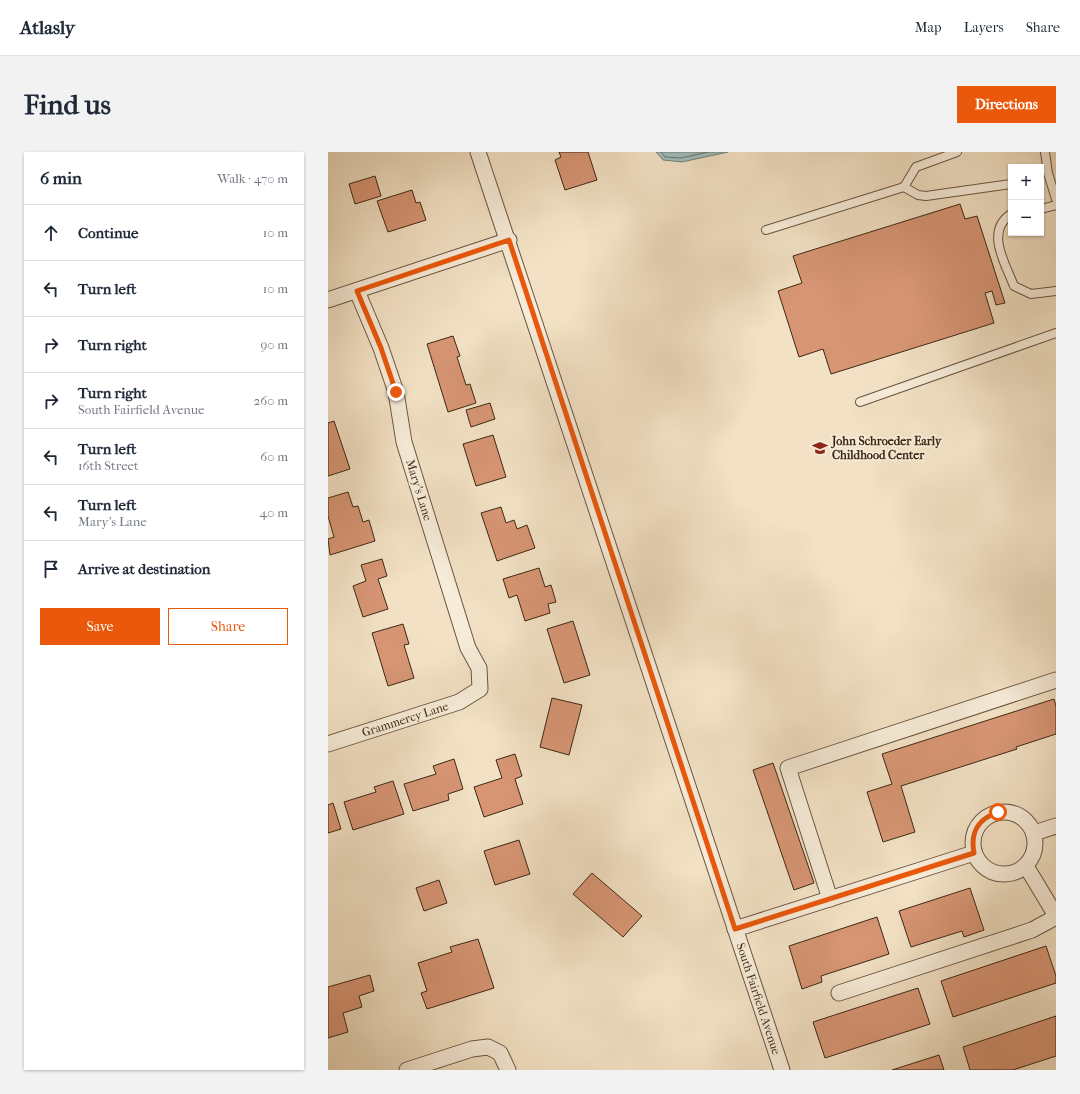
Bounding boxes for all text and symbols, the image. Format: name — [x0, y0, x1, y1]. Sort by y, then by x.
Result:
text: Atlasly — [20, 17, 75, 39]
text: Map — [915, 19, 942, 36]
text: Layers — [964, 19, 1004, 36]
text: Share — [1026, 19, 1060, 36]
button: Directions — [957, 86, 1056, 123]
text: Find us — [24, 88, 111, 121]
map controls — [1008, 164, 1044, 236]
button: + — [1008, 164, 1044, 200]
text: 6 min — [40, 168, 82, 188]
text: Walk · 470 m — [217, 171, 288, 186]
button: − — [1008, 200, 1044, 236]
icon: ahead — [40, 222, 62, 244]
text: Continue — [78, 224, 138, 242]
text: 10 m — [263, 225, 288, 240]
icon: left — [40, 278, 62, 300]
text: Turn left — [78, 280, 136, 298]
text: 10 m — [263, 281, 288, 296]
icon: right — [40, 334, 62, 356]
text: Turn right — [78, 336, 147, 354]
text: 90 m — [260, 337, 288, 352]
route end — [387, 383, 405, 401]
text: Turn right — [78, 384, 147, 402]
icon: right — [40, 390, 62, 412]
text: 260 m — [254, 393, 288, 408]
text: South Fairfield Avenue — [78, 402, 204, 417]
place label: John Schroeder Early Childhood Center — [830, 434, 942, 462]
school or university icon: John Schroeder Early Childhood Center — [811, 439, 829, 457]
text: Turn left — [78, 440, 136, 458]
icon: left — [40, 446, 62, 468]
text: 60 m — [260, 449, 288, 464]
text: 16th Street — [78, 458, 139, 473]
street label: Mary's Lane — [403, 458, 435, 522]
text: Turn left — [78, 496, 136, 514]
icon: left — [40, 502, 62, 524]
text: 40 m — [260, 505, 288, 520]
text: Mary's Lane — [78, 514, 147, 529]
icon: arrive — [40, 558, 62, 580]
text: Arrive at destination — [78, 560, 210, 578]
button: Save — [40, 608, 160, 645]
button: Share — [168, 608, 288, 645]
street label: Grammercy Lane — [360, 699, 450, 740]
route start — [989, 803, 1007, 821]
street label: South Fairfield Avenue — [733, 941, 783, 1057]

